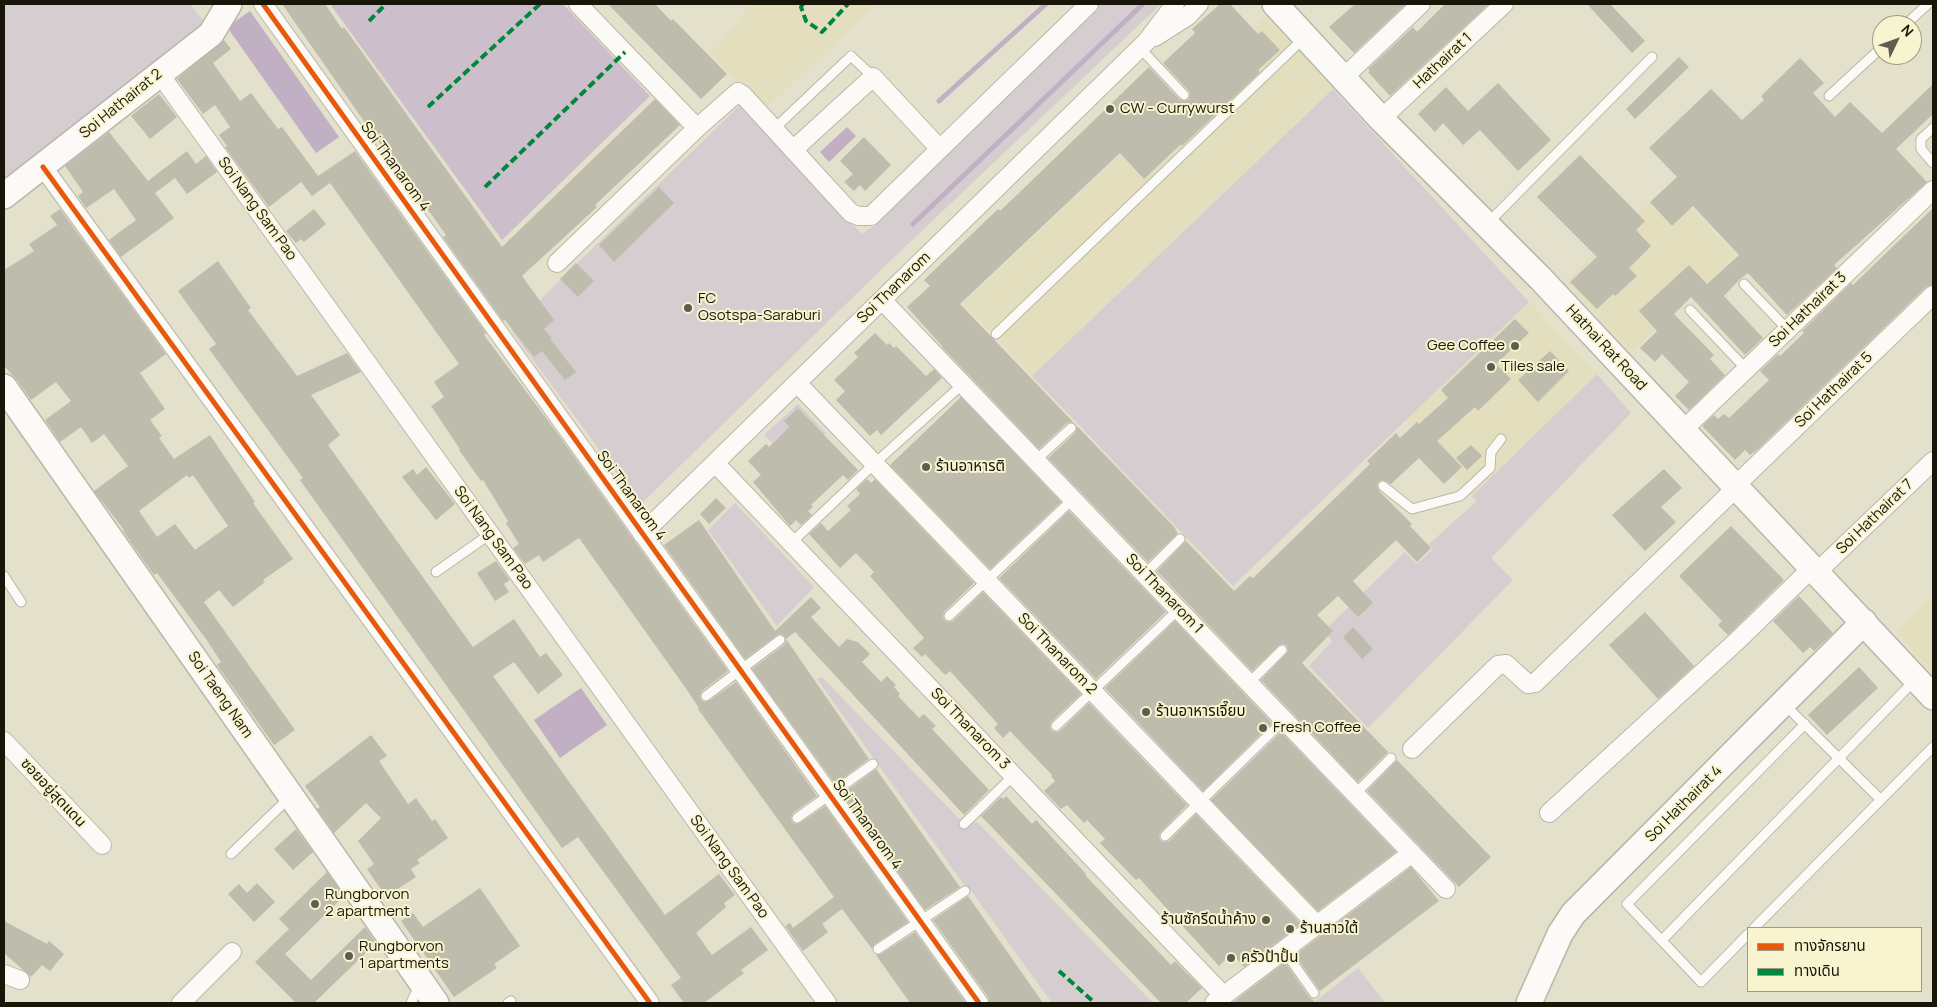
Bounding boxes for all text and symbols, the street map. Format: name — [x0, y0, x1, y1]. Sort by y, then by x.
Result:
north arrow — [1872, 15, 1922, 65]
text: N — [1897, 20, 1918, 40]
street label: Hathairat 1 — [1410, 29, 1476, 93]
street label: Soi Hathairat 2 — [76, 65, 166, 143]
place label: CW - Currywurst — [1120, 100, 1234, 118]
marker: CW - Currywurst — [1104, 103, 1116, 115]
street label: Soi Thanarom 4 — [356, 119, 434, 215]
street label: Soi Nang Sam Pao — [214, 154, 300, 264]
street label: Soi Thanarom — [854, 249, 934, 327]
street label: Soi Hathairat 3 — [1766, 269, 1850, 351]
place label: FC Osotspa-Saraburi — [698, 290, 821, 325]
street label: Hathai Rat Road — [1562, 301, 1650, 395]
marker: FC Osotspa-Saraburi — [682, 302, 694, 314]
place label: Gee Coffee — [1427, 337, 1505, 355]
marker: Gee Coffee — [1509, 340, 1521, 352]
street label: Soi Hathairat 5 — [1791, 348, 1877, 432]
place label: Tiles sale — [1501, 358, 1565, 376]
marker: Tiles sale — [1485, 361, 1497, 373]
street label: Soi Thanarom 4 — [592, 448, 670, 544]
place label: ร้านอาหารติ — [936, 458, 1005, 476]
marker: ร้านอาหารติ — [920, 461, 932, 473]
street label: Soi Hathairat 7 — [1833, 476, 1917, 558]
street label: Soi Nang Sam Pao — [450, 483, 536, 593]
street label: Soi Thanarom 1 — [1121, 550, 1207, 638]
street label: Soi Thanarom 2 — [1014, 609, 1100, 699]
street label: Soi Taeng Nam — [184, 648, 256, 742]
street label: Soi Thanarom 3 — [927, 685, 1013, 773]
place label: ร้านอาหารเจี๊ยบ — [1156, 703, 1245, 721]
marker: ร้านอาหารเจี๊ยบ — [1140, 706, 1152, 718]
place label: Fresh Coffee — [1273, 719, 1361, 737]
marker: Fresh Coffee — [1257, 722, 1269, 734]
street label: ซอยอยู่สุดแดน — [16, 755, 90, 831]
street label: Soi Hathairat 4 — [1642, 762, 1726, 846]
street label: Soi Thanarom 4 — [828, 777, 906, 873]
street label: Soi Nang Sam Pao — [686, 812, 772, 922]
place label: Rungborvon 2 apartment — [325, 886, 410, 921]
marker: Rungborvon 2 apartment — [309, 898, 321, 910]
place label: ร้านซักรีดน้ำค้าง — [1161, 911, 1256, 929]
marker: ร้านซักรีดน้ำค้าง — [1260, 914, 1272, 926]
place label: ร้านสาวใต้ — [1300, 920, 1358, 938]
marker: ร้านสาวใต้ — [1284, 923, 1296, 935]
legend — [1747, 927, 1922, 992]
text: ทางจักรยาน — [1794, 935, 1866, 956]
place label: Rungborvon 1 apartments — [359, 938, 449, 973]
place label: ครัวป้าปั้น — [1241, 949, 1298, 967]
marker: Rungborvon 1 apartments — [343, 950, 355, 962]
marker: ครัวป้าปั้น — [1225, 952, 1237, 964]
text: ทางเดิน — [1794, 960, 1840, 981]

